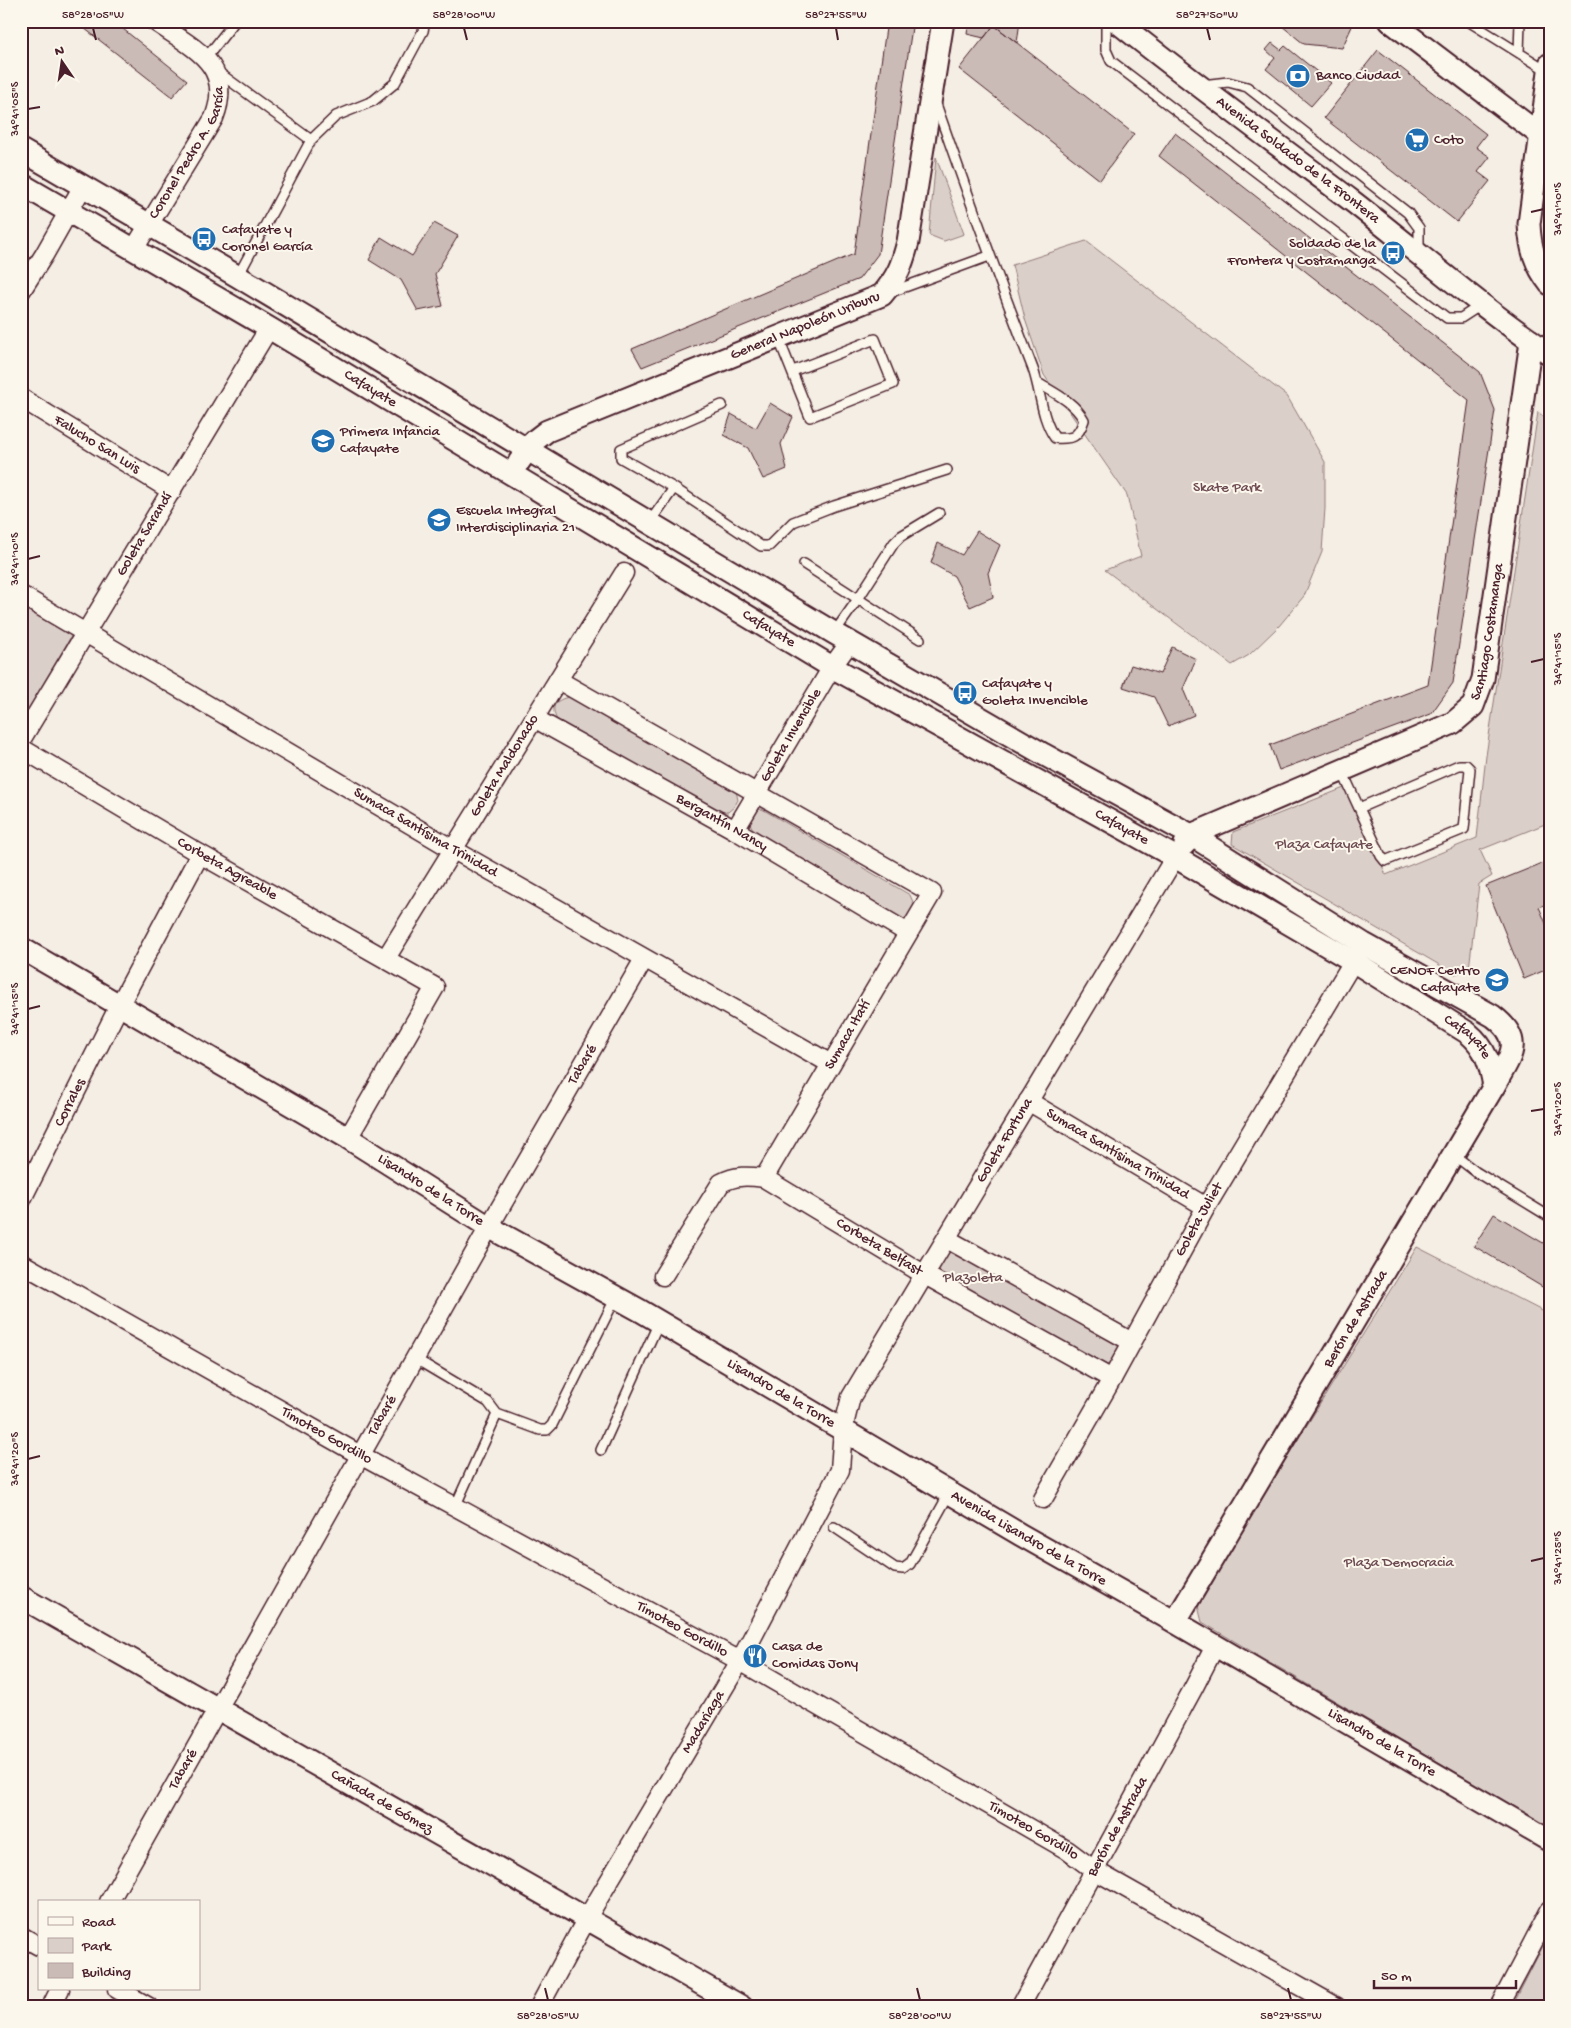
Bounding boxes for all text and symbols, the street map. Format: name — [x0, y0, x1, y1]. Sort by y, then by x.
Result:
text: 58°28'05"W — [62, 9, 124, 23]
text: 58°28'00"W — [433, 9, 495, 23]
text: 58°27'55"W — [805, 9, 867, 23]
text: 58°27'50"W — [1176, 9, 1238, 23]
north arrow — [38, 38, 88, 88]
text: N — [53, 42, 66, 61]
bank icon: Banco Ciudad — [1285, 63, 1311, 89]
place label: Banco Ciudad — [1315, 67, 1401, 85]
text: 34°41'05"S — [9, 81, 23, 137]
street label: Coronel Pedro A. García — [145, 86, 229, 223]
street label: Avenida Soldado de la Frontera — [1212, 93, 1384, 228]
supermarket icon: Coto — [1404, 127, 1430, 153]
place label: Coto — [1434, 131, 1464, 149]
text: 34°41'10"S — [1552, 182, 1566, 237]
place label: Cafayate y Coronel García — [222, 221, 313, 256]
bus stop icon: Cafayate y Coronel García — [191, 226, 217, 252]
place label: Soldado de la Frontera y Costamanga — [1226, 235, 1377, 270]
bus stop icon: Soldado de la Frontera y Costamanga — [1380, 240, 1406, 266]
street label: General Napoleón Uriburu — [728, 288, 883, 365]
street label: Cafayate — [340, 366, 400, 412]
street label: Falucho San Luis — [49, 411, 144, 478]
place label: Primera Infancia Cafayate — [339, 423, 441, 458]
school or university icon: Primera Infancia Cafayate — [310, 428, 336, 454]
park label: Skate Park — [1193, 479, 1262, 497]
street label: Goleta Sarandí — [113, 489, 177, 579]
place label: Escuela Integral Interdisciplinaria 21 — [456, 502, 575, 537]
school or university icon: Escuela Integral Interdisciplinaria 21 — [426, 507, 452, 533]
text: 34°41'10"S — [9, 532, 23, 587]
street label: Santiago Costamanga — [1467, 562, 1508, 703]
street label: Cafayate — [739, 606, 799, 652]
text: 34°41'15"S — [1552, 632, 1566, 686]
place label: Cafayate y Goleta Invencible — [982, 675, 1088, 710]
bus stop icon: Cafayate y Goleta Invencible — [952, 680, 978, 706]
street label: Goleta Invencible — [756, 685, 826, 786]
street label: Goleta Maldonado — [466, 711, 543, 820]
street label: Sumaca Santísima Trinidad — [350, 784, 502, 882]
street label: Bergantín Nancy — [672, 789, 771, 857]
street label: Cafayate — [1091, 805, 1152, 850]
street label: Corbeta Agreable — [174, 833, 281, 905]
park label: Plaza Cafayate — [1274, 836, 1373, 854]
place label: CENOF Centro Cafayate — [1390, 962, 1480, 997]
school or university icon: CENOF Centro Cafayate — [1484, 967, 1510, 993]
text: 34°41'15"S — [9, 982, 23, 1036]
street label: Sumaca Itatí — [821, 996, 876, 1073]
street label: Cafayate — [1440, 1011, 1495, 1062]
street label: Tabaré — [564, 1041, 602, 1089]
street label: Corrales — [51, 1075, 90, 1130]
text: 34°41'20"S — [1552, 1082, 1566, 1137]
street label: Goleta Fortuna — [973, 1094, 1038, 1186]
street label: Sumaca Santísima Trinidad — [1042, 1105, 1193, 1204]
street label: Lisandro de la Torre — [374, 1150, 488, 1231]
street label: Goleta Juliet — [1172, 1178, 1228, 1260]
street label: Corbeta Belfast — [832, 1214, 927, 1281]
street label: Berón de Astrada — [1319, 1266, 1393, 1372]
park label: Plazoleta — [942, 1269, 1004, 1287]
street label: Lisandro de la Torre — [724, 1355, 838, 1432]
street label: Tabaré — [364, 1392, 401, 1440]
street label: Timoteo Gordillo — [277, 1403, 375, 1469]
text: 34°41'20"S — [9, 1432, 23, 1487]
street label: Avenida Lisandro de la Torre — [947, 1487, 1110, 1591]
text: 34°41'25"S — [1552, 1531, 1566, 1586]
park label: Plaza Democracia — [1343, 1554, 1455, 1572]
street label: Timoteo Gordillo — [632, 1597, 731, 1662]
place label: Casa de Comidas Jony — [772, 1638, 859, 1673]
restaurant icon: Casa de Comidas Jony — [742, 1643, 768, 1669]
street label: Madariaga — [678, 1687, 729, 1757]
street label: Lisandro de la Torre — [1324, 1704, 1439, 1782]
street label: Tabaré — [165, 1746, 202, 1794]
street label: Cañada de Gómez — [327, 1766, 437, 1839]
street label: Berón de Astrada — [1083, 1773, 1153, 1881]
street label: Timoteo Gordillo — [984, 1797, 1082, 1865]
legend — [38, 1900, 200, 1990]
text: Road — [82, 1914, 116, 1932]
text: Park — [81, 1938, 112, 1956]
scale bar — [1374, 1958, 1516, 1990]
text: Building — [81, 1964, 131, 1982]
text: 50 m — [1381, 1968, 1412, 1986]
text: 58°28'05"W — [517, 2010, 579, 2024]
text: 58°28'00"W — [889, 2010, 951, 2024]
text: 58°27'55"W — [1260, 2010, 1322, 2024]

